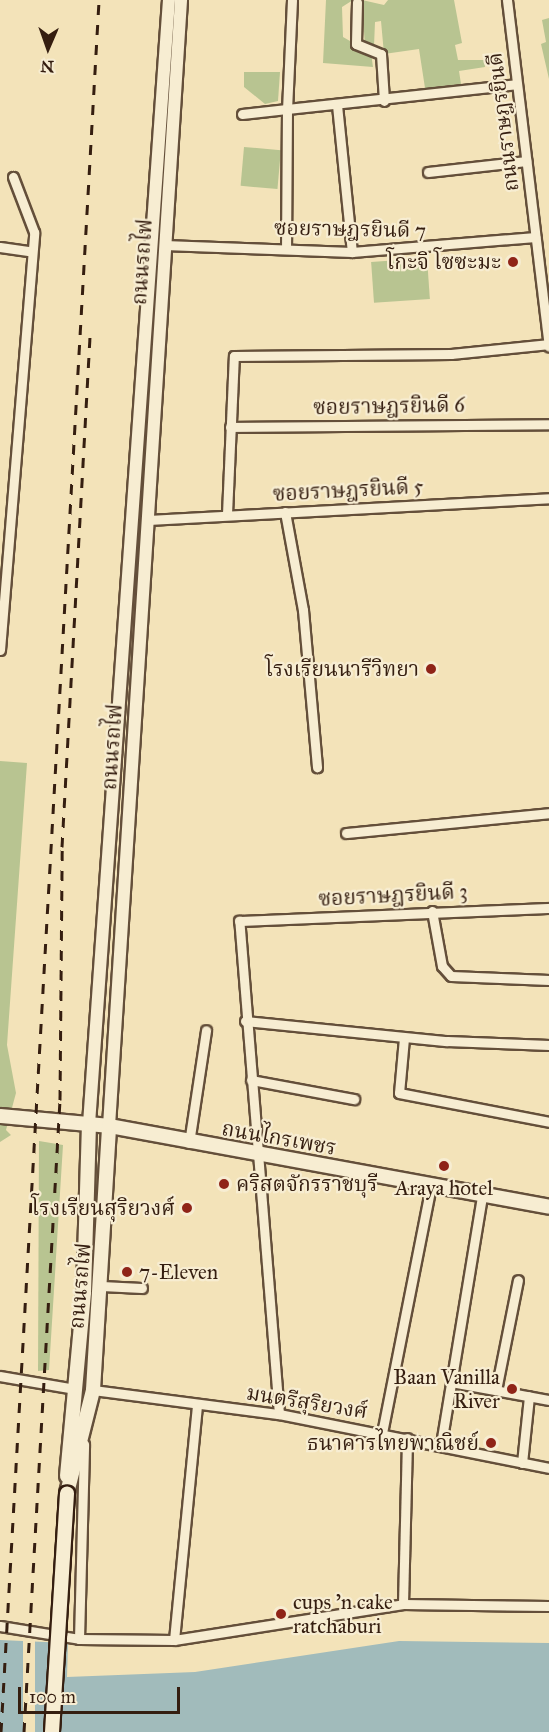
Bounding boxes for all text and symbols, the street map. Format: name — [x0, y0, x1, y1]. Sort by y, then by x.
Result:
north arrow — [18, 18, 78, 78]
street label: ถนนราษฎรยินดี — [482, 51, 524, 193]
text: N — [40, 57, 54, 76]
street label: ซอยราษฎรยินดี 7 — [274, 215, 426, 243]
street label: ถนนรถไฟ — [126, 218, 158, 306]
place label: โกะจิ โซซะมะ — [386, 249, 501, 275]
marker: โกะจิ โซซะมะ — [506, 255, 520, 269]
street label: ซอยราษฎรยินดี 6 — [313, 392, 465, 420]
street label: ซอยราษฎรยินดี 5 — [272, 473, 424, 507]
place label: โรงเรียนนารีวิทยา — [265, 656, 419, 682]
marker: โรงเรียนนารีวิทยา — [424, 662, 438, 676]
street label: ถนนรถไฟ — [96, 703, 128, 791]
street label: ซอยราษฎรยินดี 3 — [318, 879, 468, 911]
street label: ถนนไกรเพชร — [220, 1116, 338, 1160]
marker: Araya hotel — [437, 1159, 451, 1173]
place label: คริสตจักรราชบุรี — [236, 1171, 378, 1197]
place label: Araya hotel — [395, 1175, 493, 1201]
marker: คริสตจักรราชบุรี — [217, 1177, 231, 1191]
place label: โรงเรียนสุริยวงศ์ — [31, 1195, 175, 1221]
marker: โรงเรียนสุริยวงศ์ — [180, 1201, 194, 1215]
street label: ถนนรถไฟ — [64, 1242, 96, 1330]
place label: 7-Eleven — [139, 1259, 218, 1285]
marker: 7-Eleven — [120, 1265, 134, 1279]
place label: Baan Vanilla River — [393, 1364, 500, 1414]
street label: มนตรีสุริยวงศ์ — [245, 1380, 369, 1424]
marker: Baan Vanilla River — [505, 1382, 519, 1396]
place label: ธนาคารไทยพาณิชย์ — [307, 1430, 479, 1456]
marker: ธนาคารไทยพาณิชย์ — [484, 1436, 498, 1450]
place label: cups 'n cake ratchaburi — [293, 1589, 393, 1639]
marker: cups 'n cake ratchaburi — [274, 1607, 288, 1621]
scale bar — [21, 1675, 183, 1713]
text: 100 m — [29, 1686, 76, 1708]

